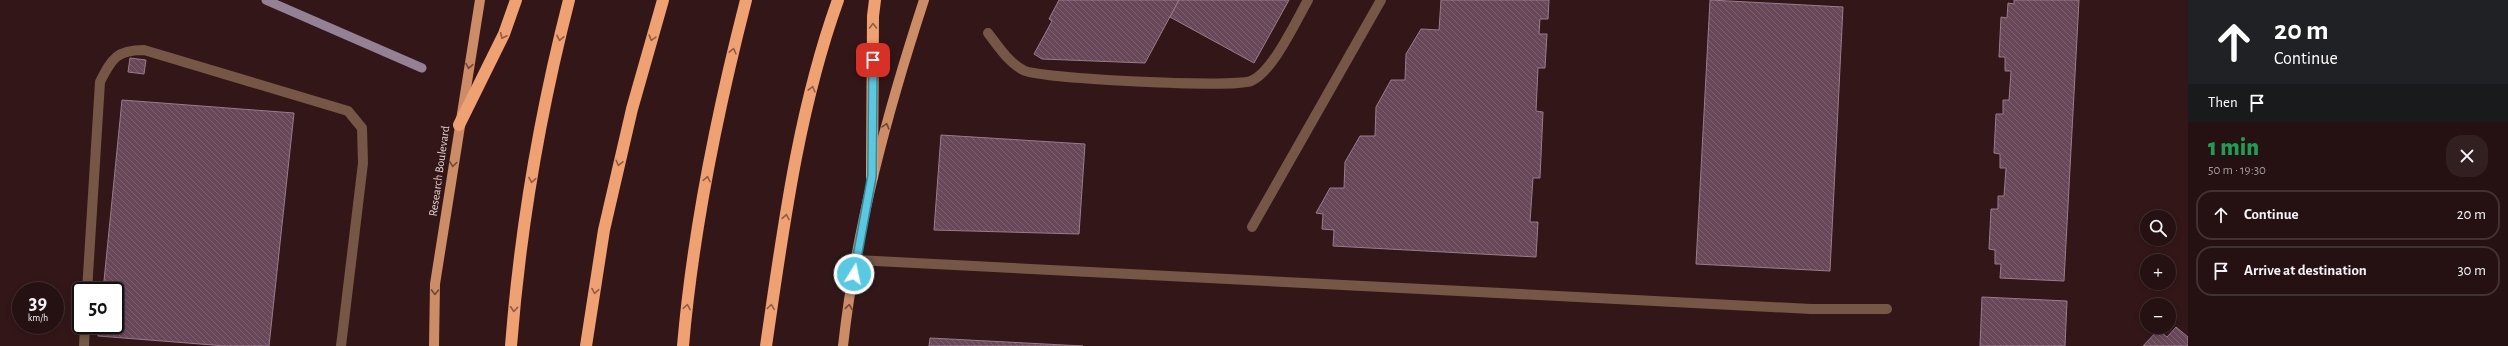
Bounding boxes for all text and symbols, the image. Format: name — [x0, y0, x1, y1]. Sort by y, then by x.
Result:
icon: ahead — [2208, 16, 2260, 68]
text: 20 m — [2274, 17, 2329, 45]
one-way arrow — [869, 23, 877, 29]
one-way arrow — [500, 32, 508, 40]
one-way arrow — [648, 34, 657, 41]
one-way arrow — [557, 35, 565, 41]
pin — [856, 43, 890, 77]
one-way arrow — [728, 48, 737, 55]
icon: arrive — [862, 49, 884, 71]
text: Continue — [2274, 50, 2338, 68]
one-way arrow — [465, 63, 474, 69]
one-way arrow — [807, 86, 815, 93]
icon: arrive — [2246, 92, 2268, 114]
text: Then — [2208, 95, 2238, 110]
one-way arrow — [881, 122, 890, 129]
street label: Research Boulevard — [427, 125, 451, 217]
button: close — [2446, 135, 2488, 177]
text: 1 min — [2208, 136, 2259, 160]
one-way arrow — [449, 160, 458, 167]
one-way arrow — [616, 160, 624, 166]
text: 50 m · 19:30 — [2208, 164, 2266, 177]
one-way arrow — [703, 176, 711, 182]
one-way arrow — [528, 177, 537, 183]
icon: ahead — [2210, 204, 2232, 226]
text: Continue — [2244, 207, 2299, 222]
text: 20 m — [2457, 207, 2486, 222]
map controls — [2140, 210, 2176, 334]
button: search — [2140, 210, 2176, 246]
one-way arrow — [781, 214, 789, 220]
position arrow — [833, 253, 875, 295]
button: + — [2140, 254, 2176, 290]
icon: arrive — [2210, 260, 2232, 282]
text: Arrive at destination — [2244, 263, 2367, 278]
text: 30 m — [2457, 263, 2486, 278]
speed limit sign: 50 — [72, 282, 124, 334]
one-way arrow — [591, 288, 600, 294]
one-way arrow — [431, 289, 439, 295]
text: 39 — [29, 293, 47, 313]
button: − — [2140, 298, 2176, 334]
one-way arrow — [682, 304, 691, 310]
one-way arrow — [766, 304, 775, 310]
one-way arrow — [844, 304, 852, 311]
one-way arrow — [510, 306, 519, 312]
text: km/h — [28, 313, 48, 323]

